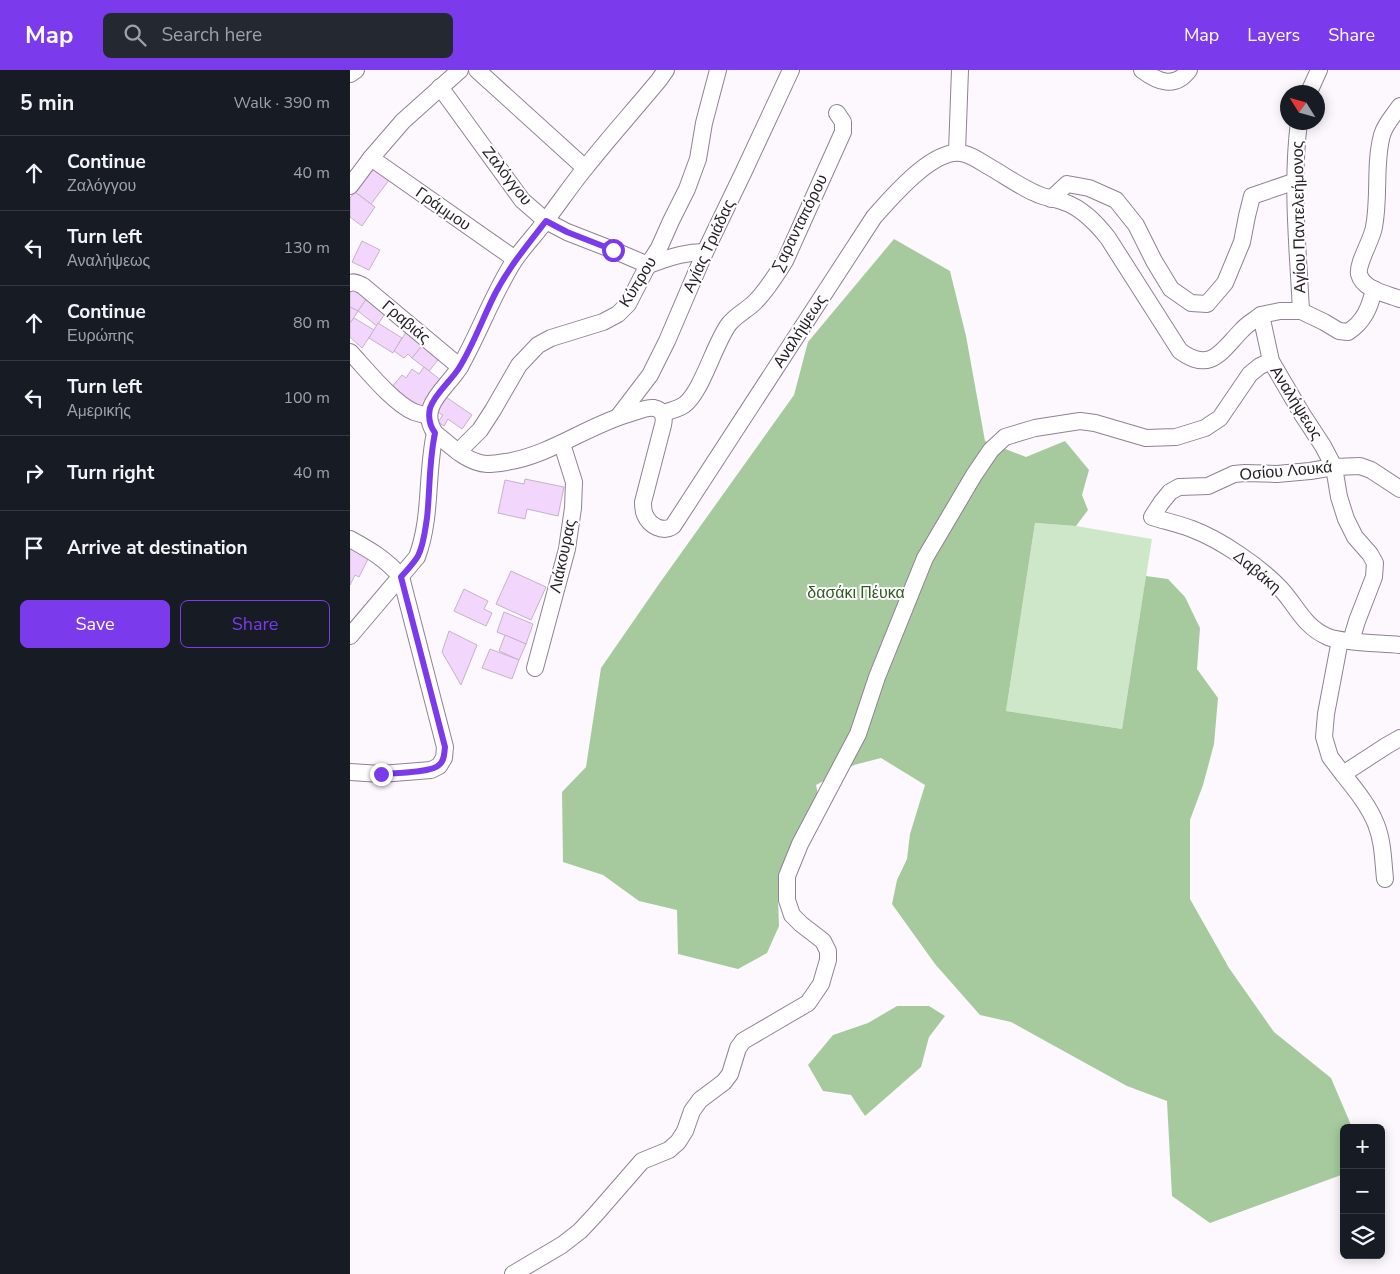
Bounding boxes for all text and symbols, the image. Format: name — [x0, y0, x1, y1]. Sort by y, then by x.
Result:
search box — [103, 13, 453, 58]
text: Map — [25, 19, 73, 51]
icon: search — [121, 21, 149, 49]
text: Search here — [161, 22, 262, 48]
text: Map — [1184, 23, 1219, 47]
text: Layers — [1247, 23, 1300, 47]
text: Share — [1328, 23, 1375, 47]
north arrow — [1280, 85, 1325, 130]
text: 5 min — [20, 89, 74, 117]
text: Walk · 390 m — [234, 92, 330, 114]
street label: Αγίου Παντελεήμονος — [1287, 140, 1311, 293]
street label: Ζαλόγγου — [477, 142, 537, 210]
text: Continue — [67, 149, 146, 175]
icon: ahead — [20, 159, 48, 187]
text: 40 m — [293, 162, 330, 184]
street label: Σαρανταπόρου — [767, 171, 833, 275]
text: Ζαλόγγου — [67, 175, 136, 197]
street label: Γράμμου — [411, 182, 475, 236]
street label: Αγίας Τριάδας — [678, 196, 740, 296]
text: Turn left — [67, 224, 142, 250]
icon: left — [20, 234, 48, 262]
text: 130 m — [283, 237, 330, 259]
route start — [602, 239, 625, 262]
text: Αναλήψεως — [67, 250, 150, 272]
street label: Κύπρου — [614, 253, 662, 311]
street label: Αναλήψεως — [768, 290, 832, 372]
street label: Γραβιάς — [377, 295, 435, 349]
text: Continue — [67, 299, 146, 325]
icon: ahead — [20, 309, 48, 337]
text: 80 m — [293, 312, 330, 334]
text: Ευρώπης — [67, 325, 134, 347]
street label: Αναλήψεως — [1265, 362, 1328, 444]
text: Turn left — [67, 374, 142, 400]
icon: left — [20, 384, 48, 412]
text: 100 m — [283, 387, 330, 409]
text: Αμερικής — [67, 400, 131, 422]
street label: Οσίου Λουκά — [1239, 456, 1333, 486]
icon: right — [20, 459, 48, 487]
text: Turn right — [67, 460, 154, 486]
text: 40 m — [293, 462, 330, 484]
street label: Λιάκουρας — [544, 517, 582, 595]
icon: arrive — [20, 534, 48, 562]
text: Arrive at destination — [67, 535, 248, 561]
street label: Δαβάκη — [1228, 545, 1286, 599]
park label: δασάκι Πέυκα — [807, 582, 905, 604]
button: Save — [20, 600, 170, 648]
button: Share — [180, 600, 330, 648]
route end — [370, 763, 393, 786]
map controls — [1340, 1124, 1385, 1259]
button: + — [1340, 1124, 1385, 1169]
button: − — [1340, 1169, 1385, 1214]
button: layers — [1340, 1214, 1385, 1259]

